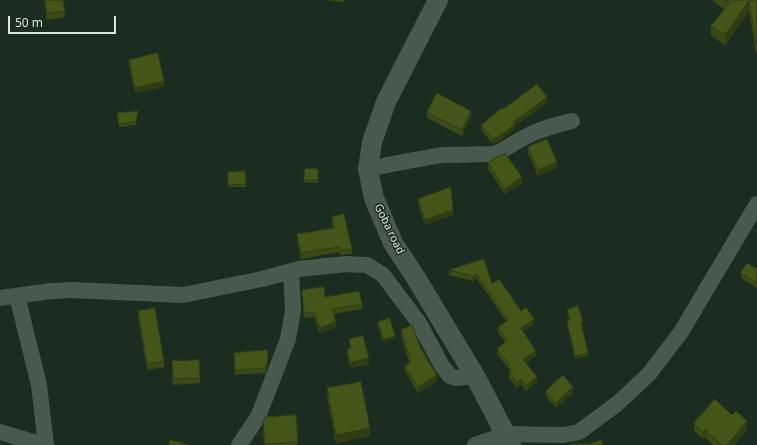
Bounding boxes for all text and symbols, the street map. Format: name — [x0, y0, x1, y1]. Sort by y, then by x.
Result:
scale bar — [10, 8, 118, 34]
text: 50 m — [15, 14, 43, 31]
street label: Goba road — [371, 202, 407, 256]

